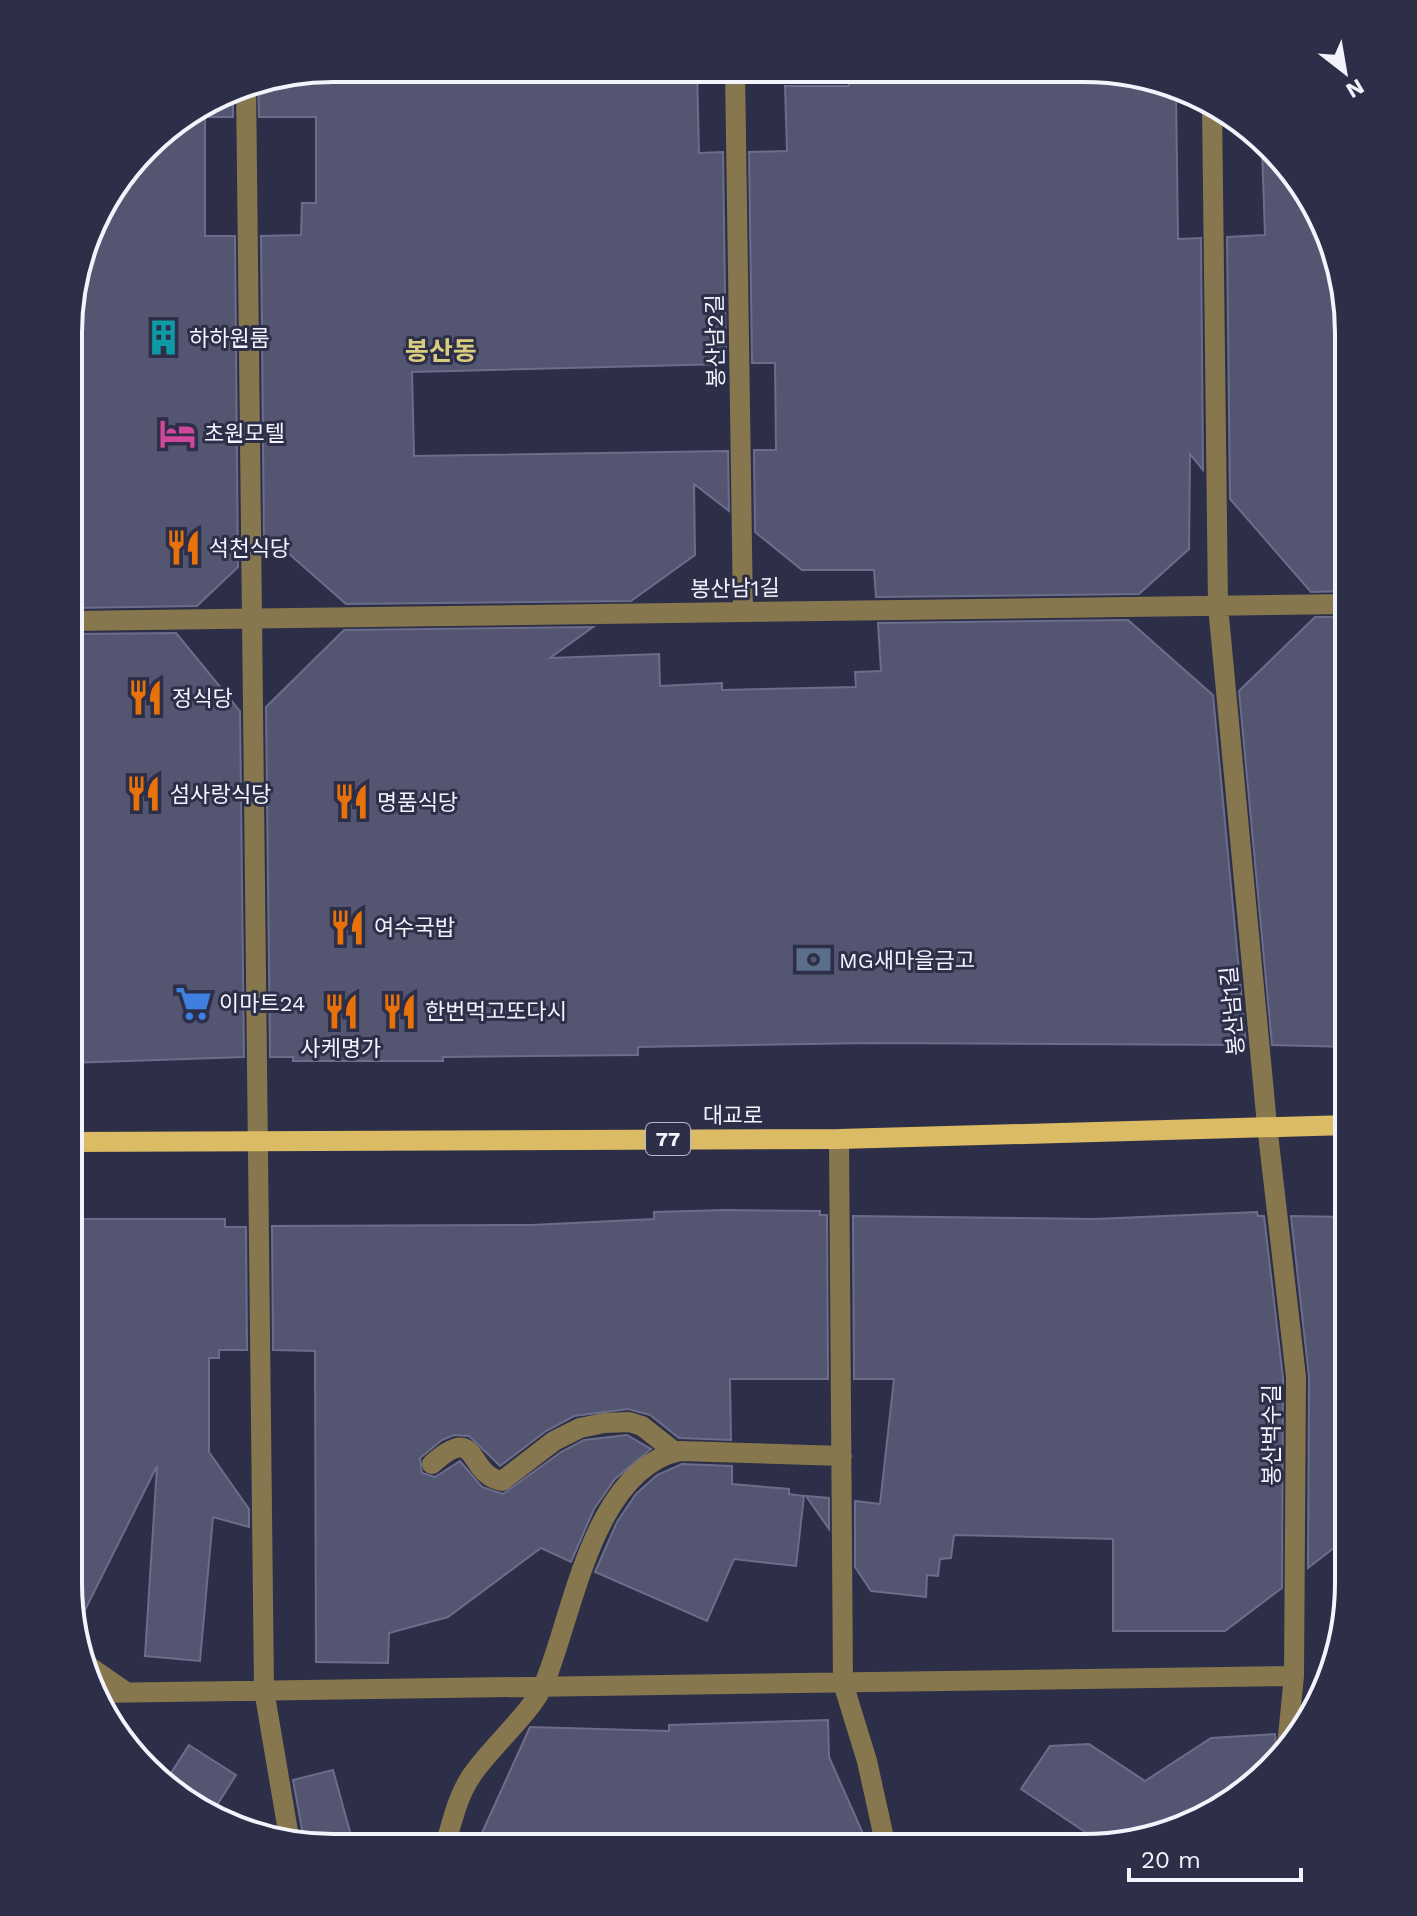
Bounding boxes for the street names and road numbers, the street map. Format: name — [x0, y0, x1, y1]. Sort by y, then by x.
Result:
street label: 봉산남2길 — [702, 294, 729, 388]
street label: 봉산남1길 — [690, 575, 780, 602]
street label: 봉산남1길 — [1216, 965, 1249, 1057]
street label: 대교로 — [703, 1103, 763, 1128]
road number: 77 — [646, 1123, 690, 1155]
street label: 봉산벅수길 — [1259, 1384, 1284, 1486]

